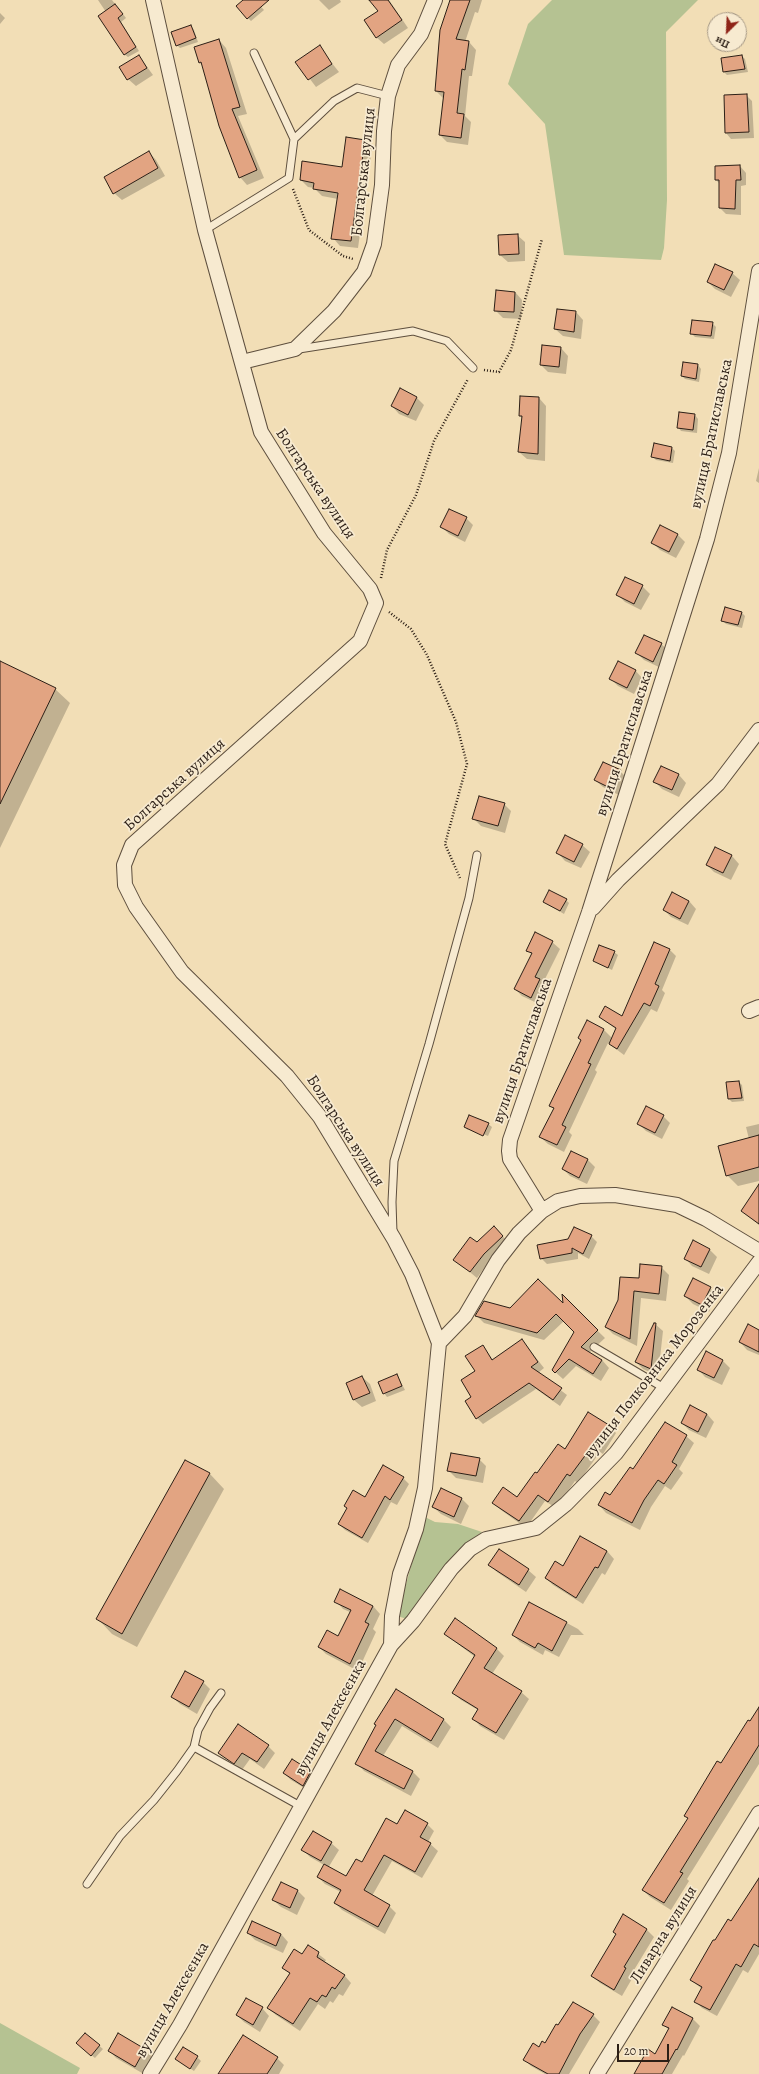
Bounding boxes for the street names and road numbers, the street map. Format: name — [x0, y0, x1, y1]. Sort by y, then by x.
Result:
street label: Болгарська вулиця — [348, 107, 380, 237]
street label: вулиця Братиславська — [687, 357, 737, 511]
street label: Болгарська вулиця — [271, 425, 359, 543]
street label: вулиця Братиславська — [592, 667, 658, 819]
street label: Болгарська вулиця — [121, 735, 229, 835]
street label: вулиця Братиславська — [489, 976, 557, 1126]
street label: Болгарська вулиця — [302, 1072, 388, 1190]
street label: вулиця Полковника Морозенка — [580, 1281, 728, 1463]
street label: вулиця Алексєєнка — [291, 1656, 371, 1780]
street label: Ливарна вулиця — [626, 1883, 702, 1987]
street label: вулиця Алексєєнка — [132, 1939, 214, 2061]

